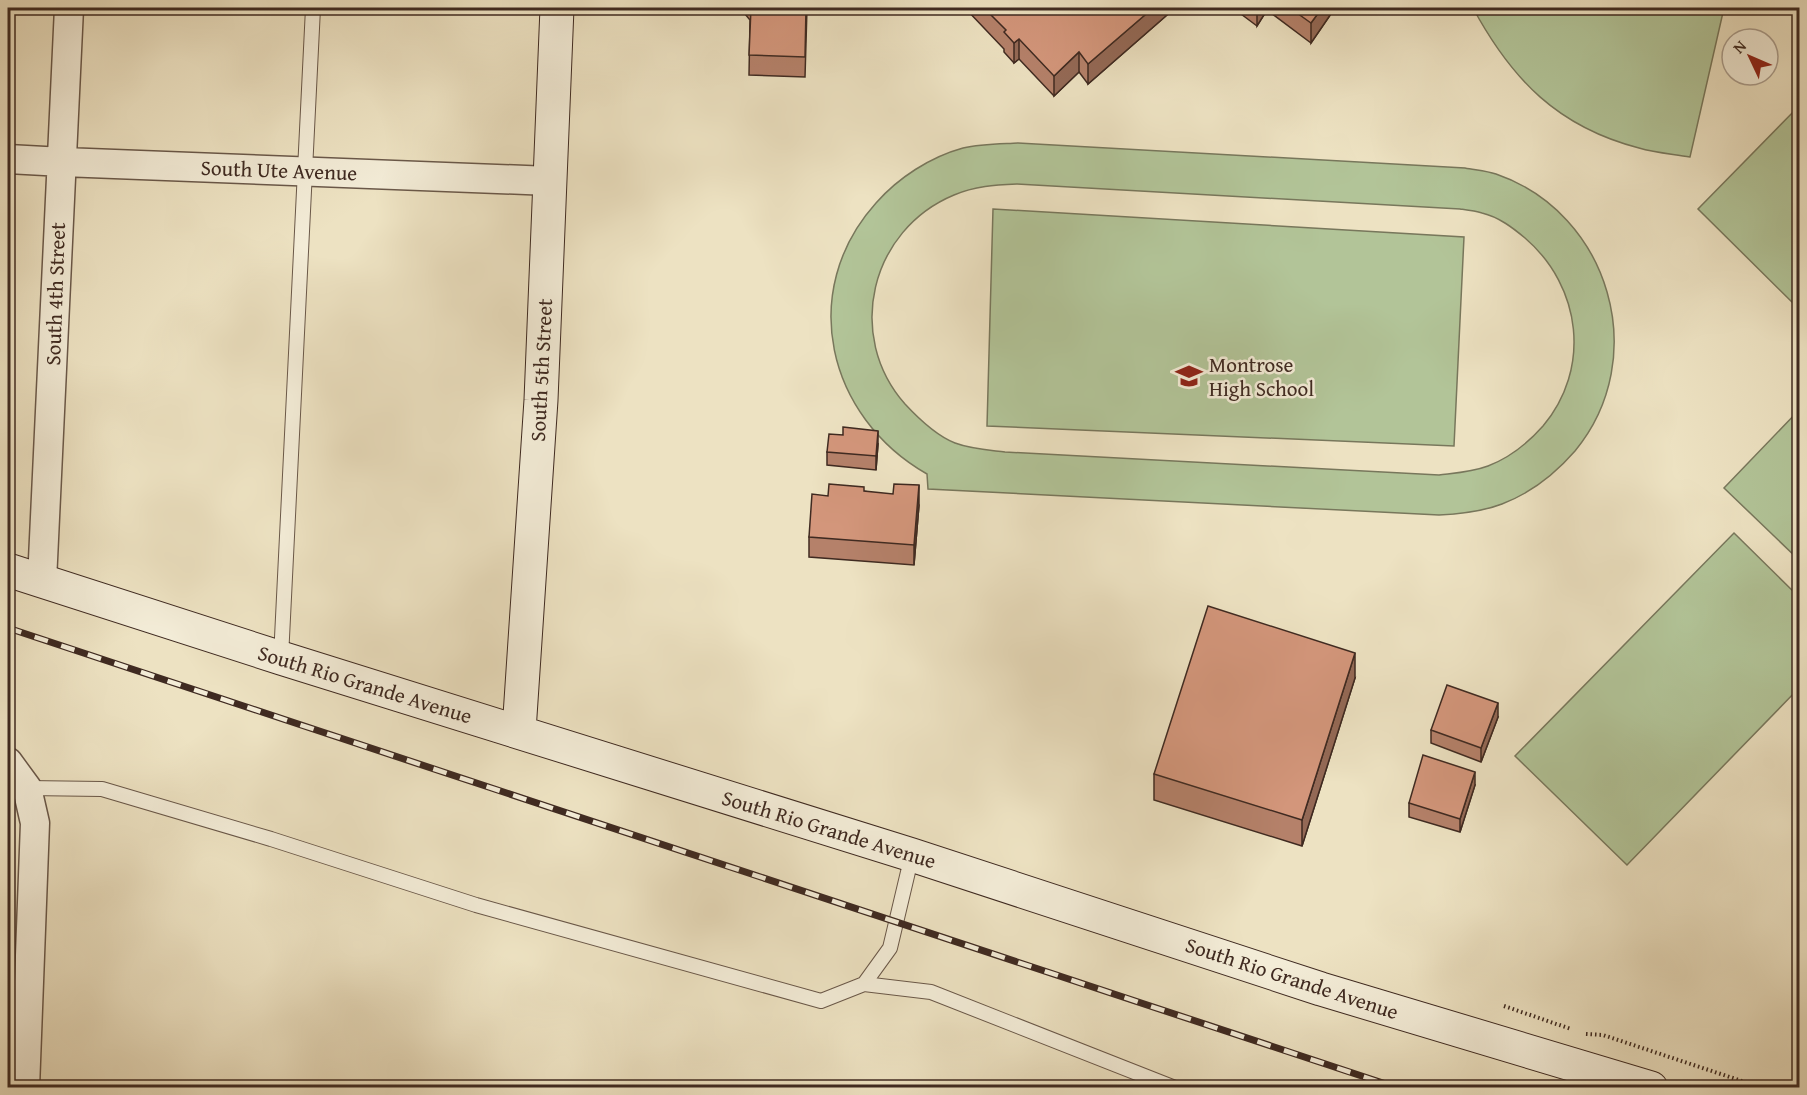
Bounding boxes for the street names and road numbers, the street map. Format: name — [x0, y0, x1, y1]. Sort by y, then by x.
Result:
street label: South Ute Avenue — [200, 152, 358, 188]
street label: South 4th Street — [37, 221, 73, 366]
street label: South 5th Street — [522, 297, 560, 442]
street label: South Rio Grande Avenue — [254, 637, 476, 731]
street label: South Rio Grande Avenue — [718, 782, 940, 876]
street label: South Rio Grande Avenue — [1182, 929, 1403, 1027]

